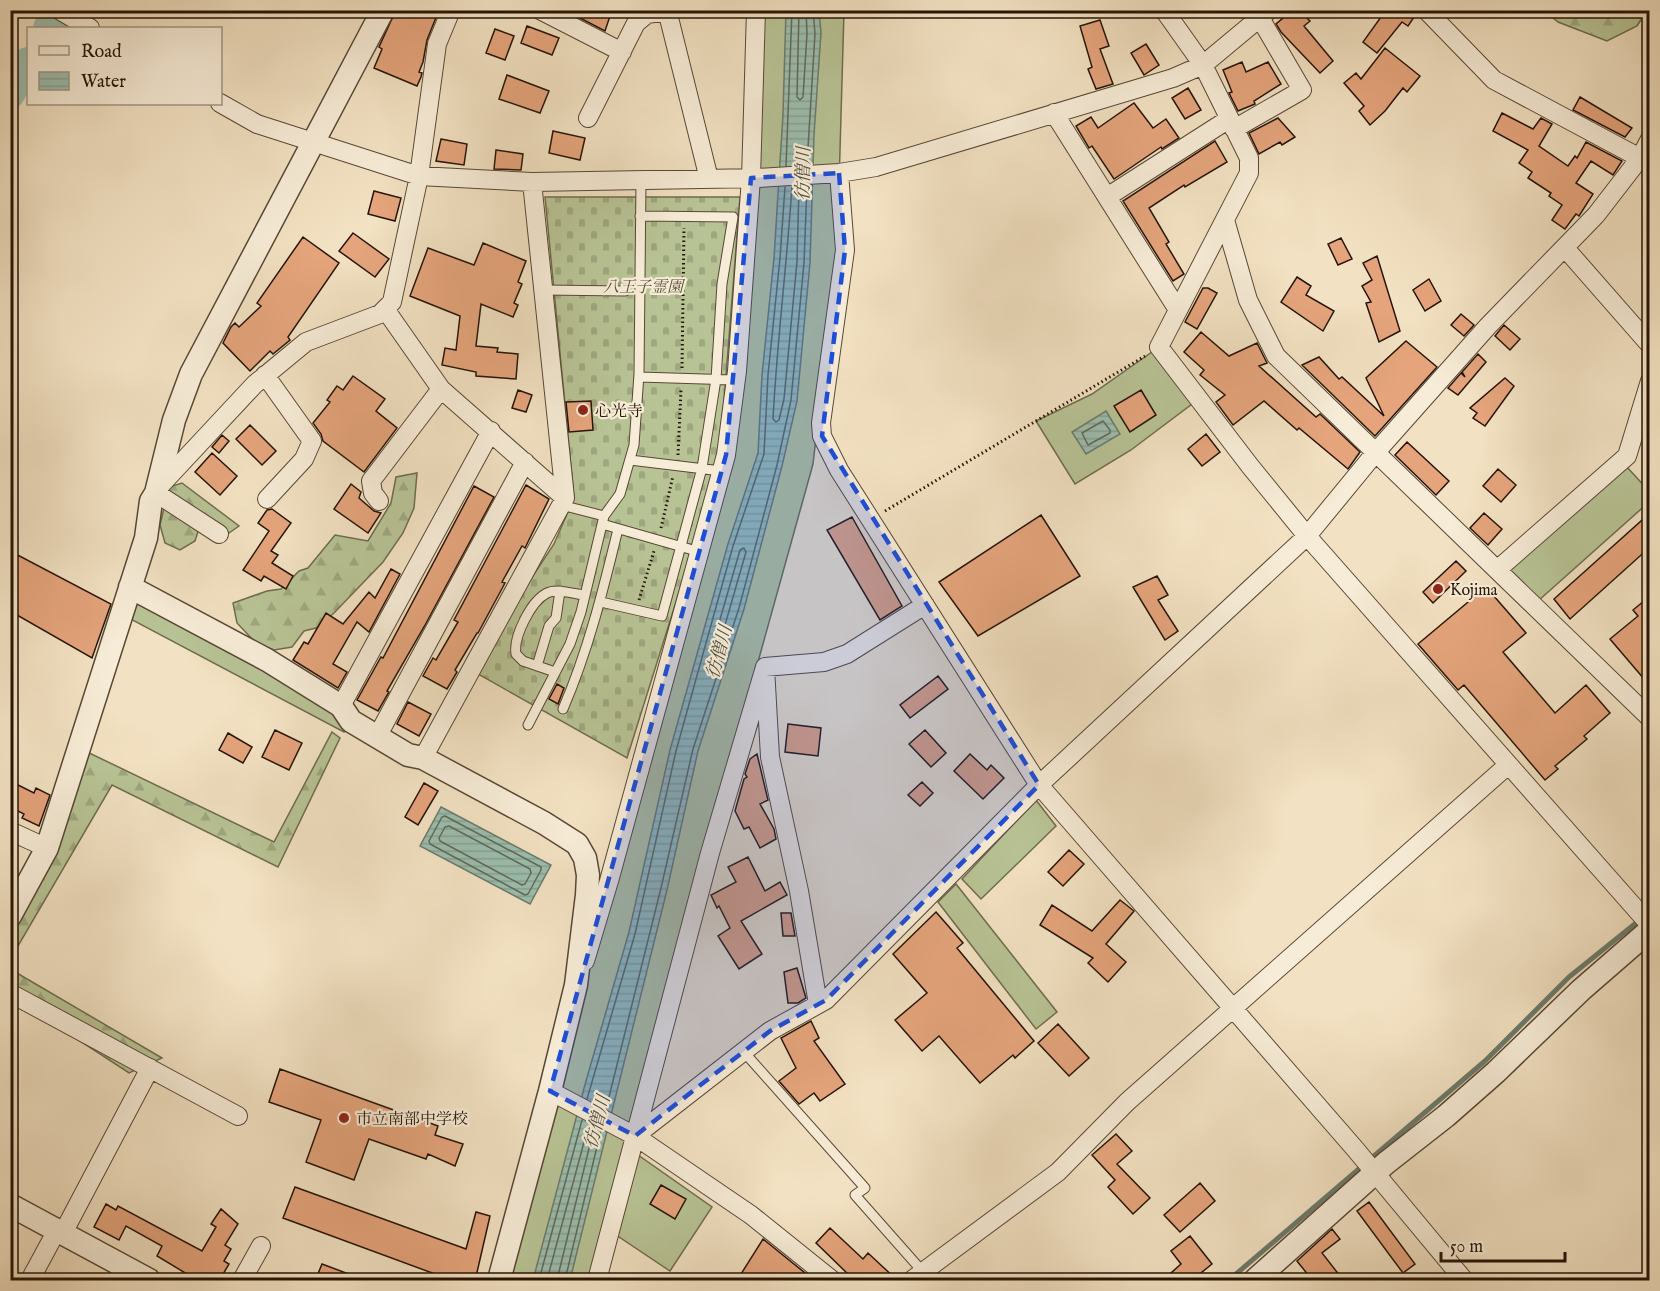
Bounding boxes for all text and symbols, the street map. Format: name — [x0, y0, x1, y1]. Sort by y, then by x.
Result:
legend — [27, 27, 222, 105]
text: Road — [81, 41, 122, 64]
text: Water — [81, 71, 126, 94]
water label: 彷僧川 — [793, 145, 817, 201]
park label: 八王子霊園 — [603, 278, 686, 298]
place label: 心光寺 — [595, 402, 643, 422]
marker: 心光寺 — [576, 403, 590, 417]
place label: Kojima — [1450, 581, 1498, 601]
marker: Kojima — [1431, 582, 1445, 596]
water label: 彷僧川 — [702, 621, 739, 681]
water label: 彷僧川 — [580, 1091, 617, 1151]
place label: 市立南部中学校 — [356, 1110, 468, 1130]
marker: 市立南部中学校 — [337, 1111, 351, 1125]
scale bar — [1441, 1225, 1566, 1263]
text: 50 m — [1450, 1236, 1483, 1259]

